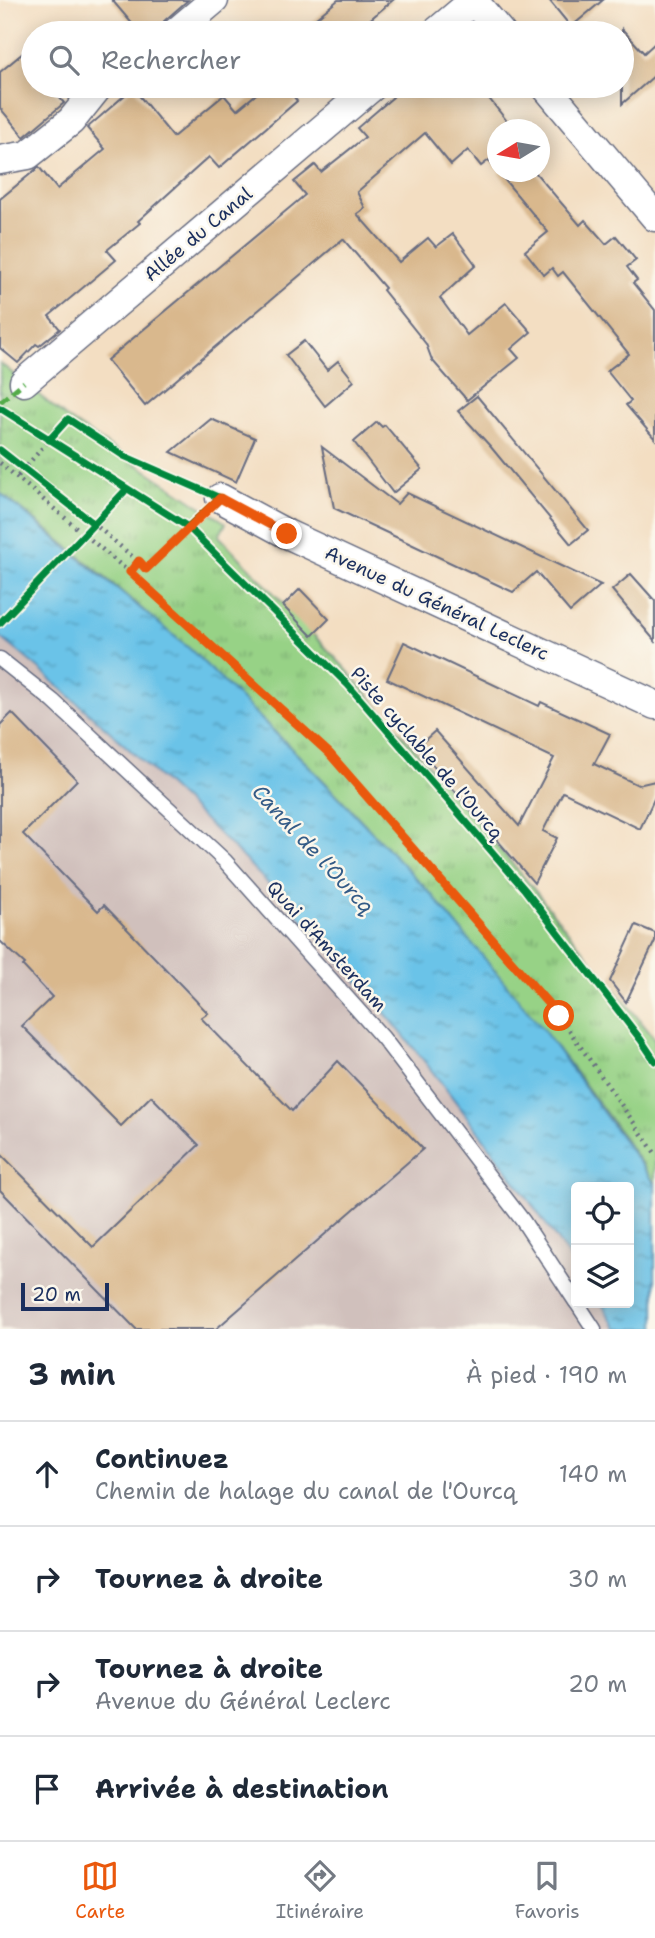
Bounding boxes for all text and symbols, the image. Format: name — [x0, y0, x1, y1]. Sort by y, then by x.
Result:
search box — [21, 21, 634, 98]
icon: search — [45, 41, 83, 79]
text: Rechercher — [101, 42, 241, 77]
north arrow — [487, 119, 550, 182]
street label: Allée du Canal — [139, 181, 258, 287]
route end — [271, 518, 302, 549]
street label: Avenue du Général Leclerc — [321, 540, 553, 666]
street label: Piste cyclable de l'Ourcq — [345, 661, 510, 846]
water label: Canal de l'Ourcq — [246, 779, 381, 920]
street label: Quai d'Amsterdam — [261, 875, 393, 1017]
route start — [543, 1000, 574, 1031]
map controls — [571, 1182, 634, 1308]
button: locate — [571, 1182, 634, 1245]
button: layers — [571, 1245, 634, 1308]
scale bar — [21, 1280, 108, 1312]
text: 20 m — [32, 1282, 81, 1307]
text: 3 min — [28, 1354, 115, 1395]
text: À pied · 190 m — [466, 1360, 627, 1390]
text: Continuez — [95, 1441, 229, 1476]
icon: ahead — [28, 1455, 66, 1493]
text: 140 m — [559, 1459, 627, 1489]
text: Chemin de halage du canal de l'Ourcq — [95, 1476, 516, 1506]
icon: right — [28, 1560, 66, 1598]
text: Tournez à droite — [95, 1561, 323, 1596]
text: 30 m — [568, 1564, 627, 1594]
text: Tournez à droite — [95, 1651, 323, 1686]
icon: right — [28, 1665, 66, 1703]
text: 20 m — [568, 1669, 627, 1699]
text: Avenue du Général Leclerc — [95, 1686, 391, 1716]
icon: arrive — [28, 1770, 66, 1808]
text: Arrivée à destination — [95, 1771, 389, 1806]
tab: Carte — [75, 1857, 125, 1924]
tab: Itinéraire — [276, 1857, 364, 1924]
tab: Favoris — [515, 1857, 580, 1924]

